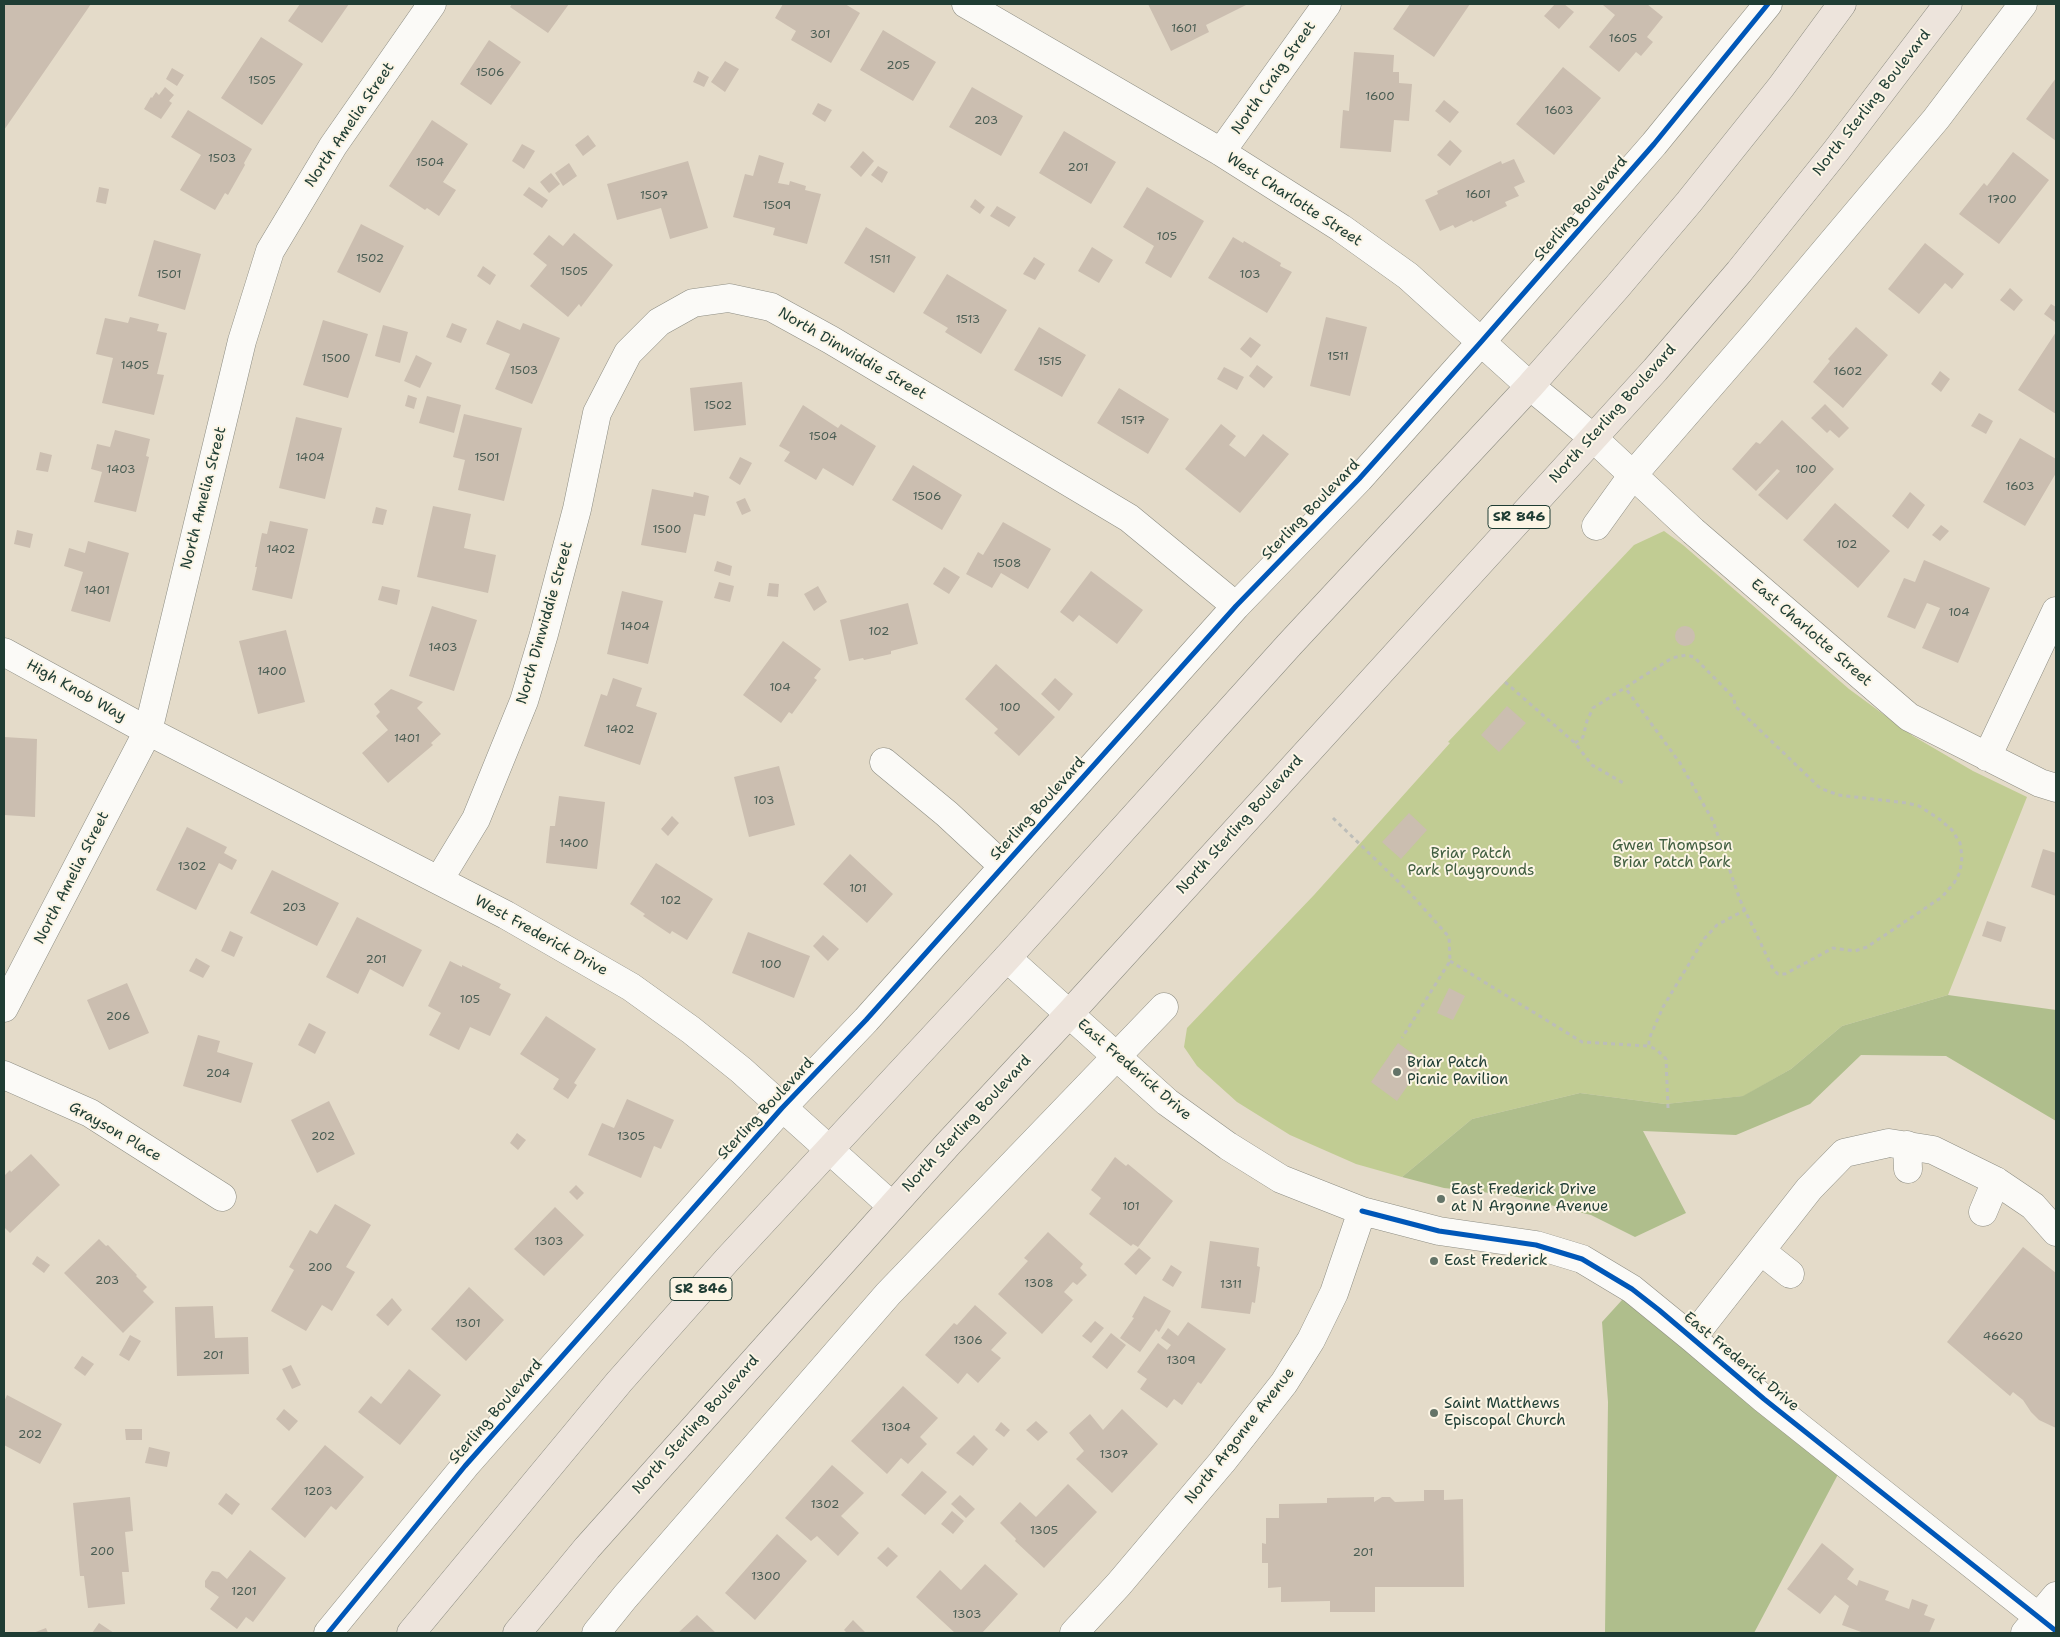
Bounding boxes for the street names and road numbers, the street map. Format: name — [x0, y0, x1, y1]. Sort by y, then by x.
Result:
street label: North Craig Street — [1228, 18, 1320, 138]
street label: North Sterling Boulevard — [1809, 26, 1935, 180]
street label: North Amelia Street — [302, 59, 398, 191]
street label: West Charlotte Street — [1223, 149, 1365, 251]
street label: Sterling Boulevard — [1531, 153, 1631, 265]
street label: North Dinwiddie Street — [775, 304, 929, 404]
street label: North Sterling Boulevard — [1546, 341, 1680, 487]
street label: North Amelia Street — [178, 425, 230, 571]
street label: Sterling Boulevard — [1258, 456, 1364, 564]
road number: SR 846 — [1488, 506, 1550, 528]
street label: North Dinwiddie Street — [513, 540, 577, 706]
street label: East Charlotte Street — [1747, 576, 1875, 690]
street label: High Knob Way — [23, 656, 129, 726]
street label: North Sterling Boulevard — [1173, 752, 1307, 898]
street label: Sterling Boulevard — [987, 754, 1089, 864]
street label: North Amelia Street — [31, 809, 113, 947]
street label: West Frederick Drive — [471, 892, 611, 980]
street label: East Frederick Drive — [1073, 1015, 1195, 1125]
street label: North Sterling Boulevard — [899, 1052, 1035, 1196]
street label: Sterling Boulevard — [714, 1054, 818, 1164]
street label: Grayson Place — [66, 1098, 164, 1166]
road number: SR 846 — [670, 1278, 732, 1300]
street label: East Frederick Drive — [1679, 1308, 1803, 1416]
street label: North Sterling Boulevard — [629, 1352, 763, 1498]
street label: Sterling Boulevard — [446, 1356, 546, 1468]
street label: North Argonne Avenue — [1181, 1364, 1299, 1508]

